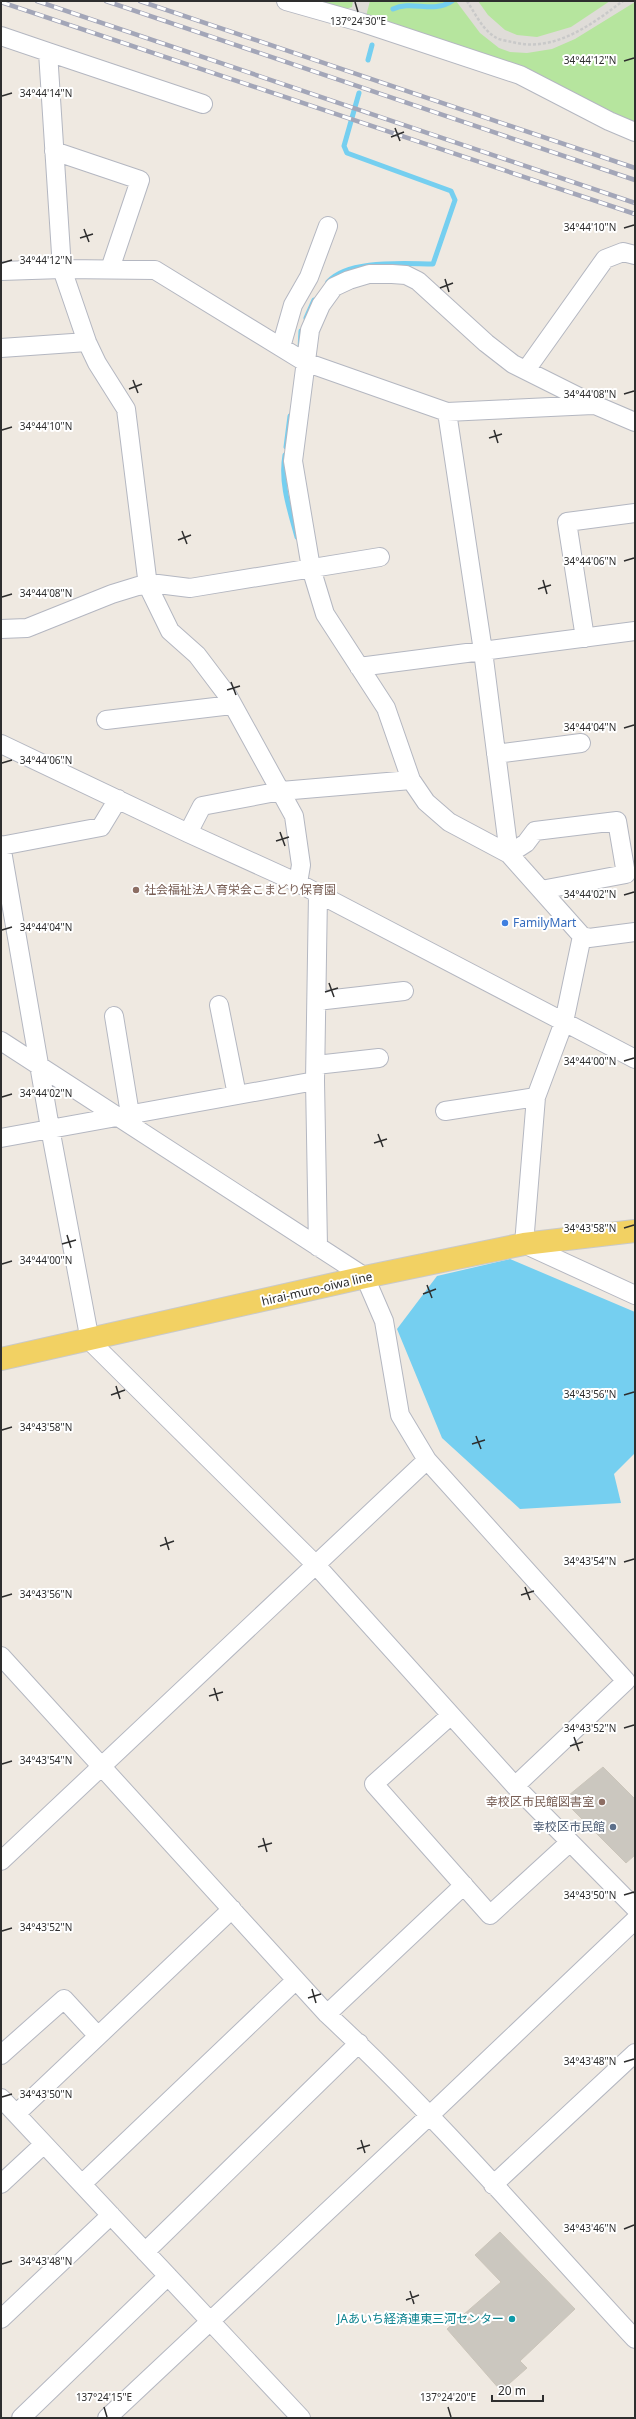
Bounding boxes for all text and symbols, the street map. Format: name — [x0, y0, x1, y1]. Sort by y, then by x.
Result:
text: 137°24'30"E — [330, 14, 386, 28]
text: 34°44'12"N — [564, 53, 616, 67]
text: 34°44'14"N — [20, 86, 72, 100]
text: 34°44'10"N — [564, 220, 616, 234]
text: 34°44'12"N — [20, 253, 72, 267]
text: 34°44'08"N — [564, 387, 616, 401]
text: 34°44'10"N — [20, 419, 72, 433]
text: 34°44'06"N — [564, 554, 616, 568]
text: 34°44'08"N — [20, 586, 72, 600]
text: 34°44'04"N — [564, 720, 616, 734]
text: 34°44'06"N — [20, 753, 72, 767]
place label: 社会福祉法人育栄会こまどり保育園 — [144, 881, 336, 898]
marker: 社会福祉法人育栄会こまどり保育園 — [131, 885, 141, 895]
text: 34°44'02"N — [564, 887, 616, 901]
place label: FamilyMart — [513, 914, 577, 931]
marker: FamilyMart — [500, 918, 510, 928]
text: 34°44'04"N — [20, 920, 72, 934]
text: 34°44'00"N — [564, 1054, 616, 1068]
text: 34°44'02"N — [20, 1086, 72, 1100]
text: 34°43'58"N — [564, 1221, 616, 1235]
text: 34°44'00"N — [20, 1253, 72, 1267]
street label: hirai-muro-oiwa line — [260, 1267, 374, 1310]
text: 34°43'56"N — [564, 1387, 616, 1401]
text: 34°43'58"N — [20, 1420, 72, 1434]
text: 34°43'54"N — [564, 1554, 616, 1568]
text: 34°43'56"N — [20, 1587, 72, 1601]
text: 34°43'52"N — [564, 1721, 616, 1735]
text: 34°43'54"N — [20, 1753, 72, 1767]
place label: 幸校区市民館図書室 — [486, 1793, 594, 1810]
marker: 幸校区市民館図書室 — [597, 1797, 607, 1807]
place label: 幸校区市民館 — [533, 1818, 605, 1835]
marker: 幸校区市民館 — [608, 1822, 618, 1832]
text: 34°43'50"N — [564, 1888, 616, 1902]
text: 34°43'52"N — [20, 1920, 72, 1934]
text: 34°43'48"N — [564, 2054, 616, 2068]
text: 34°43'50"N — [20, 2087, 72, 2101]
text: 34°43'46"N — [564, 2221, 616, 2235]
text: 34°43'48"N — [20, 2254, 72, 2268]
place label: JAあいち経済連東三河センター — [336, 2310, 504, 2327]
marker: JAあいち経済連東三河センター — [507, 2314, 517, 2324]
scale bar — [492, 2377, 543, 2403]
text: 20 m — [498, 2382, 526, 2399]
text: 137°24'15"E — [76, 2390, 132, 2404]
text: 137°24'20"E — [420, 2390, 476, 2404]

